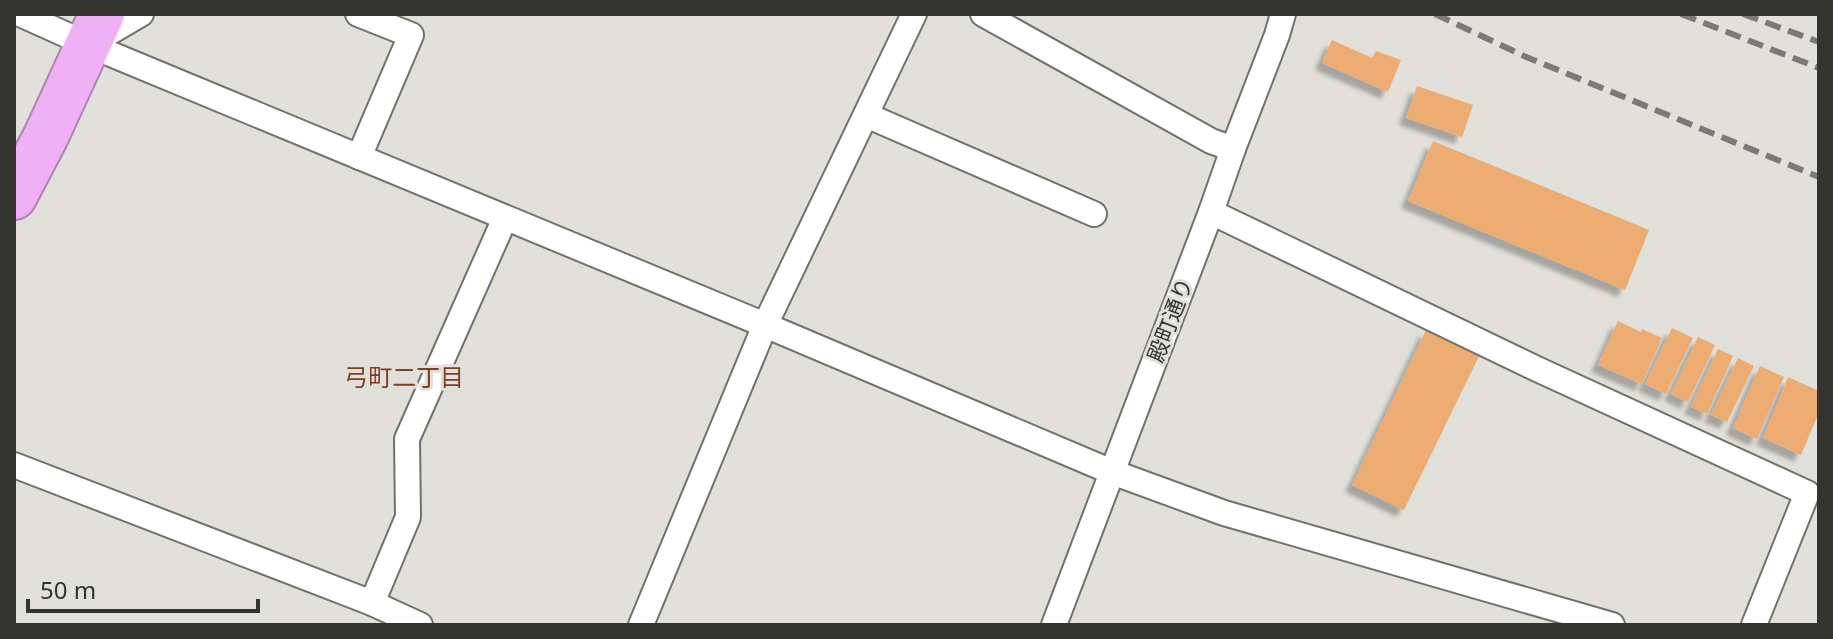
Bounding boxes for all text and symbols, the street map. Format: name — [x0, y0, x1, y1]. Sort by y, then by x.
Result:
street label: 殿町通り — [1139, 273, 1199, 366]
district label: 弓町二丁目 — [344, 360, 464, 393]
scale bar — [28, 563, 258, 613]
text: 50 m — [40, 573, 96, 606]

